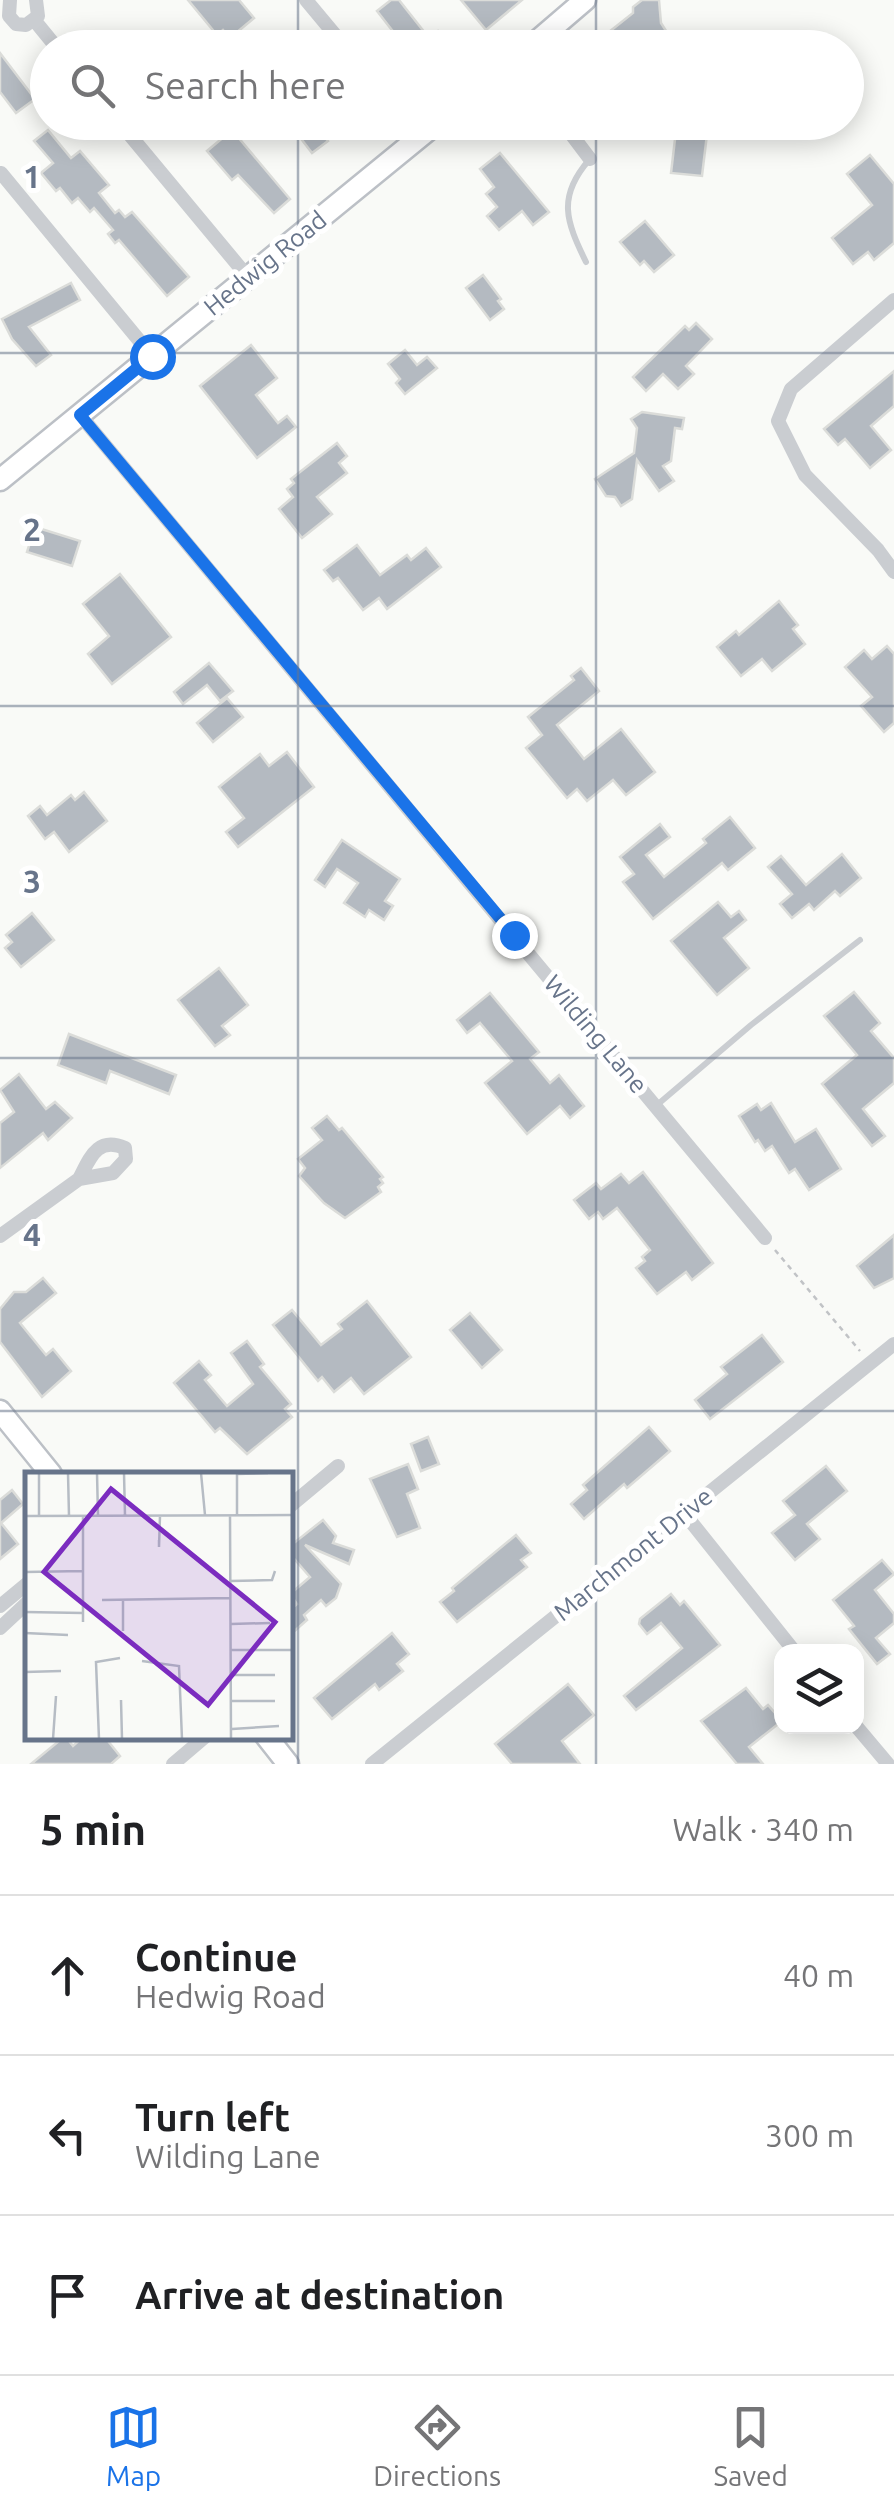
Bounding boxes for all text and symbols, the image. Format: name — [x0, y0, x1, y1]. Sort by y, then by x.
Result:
search box — [30, 30, 864, 140]
icon: search — [65, 58, 120, 113]
text: Search here — [145, 64, 346, 106]
text: 1 — [23, 158, 41, 194]
street label: Hedwig Road — [198, 205, 332, 321]
route start — [130, 334, 176, 380]
text: 2 — [23, 511, 41, 547]
text: 3 — [23, 863, 41, 899]
route end — [492, 913, 538, 959]
street label: Wilding Lane — [539, 969, 653, 1099]
text: 4 — [23, 1216, 41, 1252]
inset map — [25, 1472, 292, 1739]
street label: Marchmont Drive — [548, 1482, 718, 1626]
map controls — [774, 1644, 864, 1734]
button: layers — [774, 1644, 864, 1734]
text: 5 min — [40, 1806, 146, 1853]
text: Walk · 340 m — [672, 1811, 854, 1847]
text: Continue — [135, 1936, 297, 1978]
icon: ahead — [40, 1948, 95, 2003]
text: 40 m — [783, 1957, 854, 1993]
text: Hedwig Road — [135, 1978, 326, 2014]
text: Turn left — [135, 2096, 290, 2138]
icon: left — [40, 2108, 95, 2163]
text: 300 m — [765, 2117, 854, 2153]
text: Wilding Lane — [135, 2138, 321, 2174]
icon: arrive — [40, 2268, 95, 2323]
text: Arrive at destination — [135, 2274, 504, 2316]
tab: Map — [106, 2400, 161, 2491]
tab: Directions — [373, 2400, 501, 2491]
tab: Saved — [713, 2400, 788, 2491]

